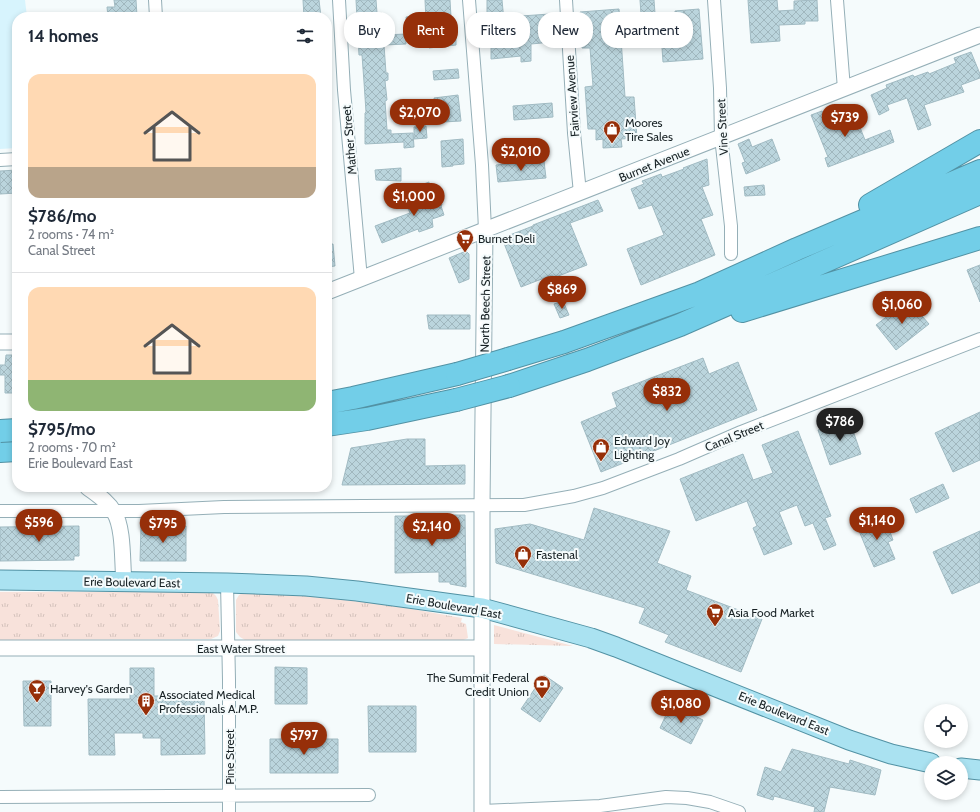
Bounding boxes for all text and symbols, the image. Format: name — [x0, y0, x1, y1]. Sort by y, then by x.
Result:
chip: Buy — [344, 12, 395, 48]
chip: Rent — [403, 12, 458, 48]
chip: Filters — [466, 12, 530, 48]
chip: New — [538, 12, 593, 48]
chip: Apartment — [601, 12, 693, 48]
icon: filters — [294, 25, 316, 47]
text: 14 homes — [28, 26, 98, 46]
street label: Fairview Avenue — [562, 55, 582, 137]
street label: Vine Street — [713, 98, 731, 156]
pin: $2,070 — [387, 99, 453, 133]
icon: home — [136, 100, 208, 172]
text: $2,070 — [399, 104, 441, 120]
pin: $739 — [821, 104, 869, 138]
street label: Mather Street — [339, 105, 359, 175]
text: $739 — [831, 109, 859, 125]
place label: Moores Tire Sales — [625, 115, 673, 144]
shop icon: Moores Tire Sales — [602, 119, 622, 144]
pin: $2,010 — [488, 138, 554, 172]
text: $2,010 — [501, 143, 541, 159]
street label: Burnet Avenue — [616, 143, 692, 185]
pin: $1,000 — [381, 183, 447, 217]
text: $1,000 — [393, 188, 435, 204]
text: $786/mo — [28, 206, 96, 226]
text: 2 rooms · 74 m² — [28, 226, 114, 242]
supermarket icon: Burnet Deli — [455, 228, 475, 253]
place label: Burnet Deli — [478, 231, 535, 246]
text: Canal Street — [28, 242, 95, 258]
street label: North Beech Street — [477, 255, 493, 353]
pin: $869 — [538, 276, 586, 310]
text: $869 — [547, 281, 577, 297]
pin: $1,060 — [869, 291, 935, 325]
text: $1,060 — [882, 296, 922, 312]
icon: home — [136, 313, 208, 385]
pin: $832 — [643, 378, 691, 412]
text: $832 — [652, 383, 682, 399]
pin: $786 — [816, 408, 864, 442]
text: $786 — [825, 413, 855, 429]
street label: Canal Street — [702, 417, 766, 455]
text: $795/mo — [28, 419, 95, 439]
place label: Edward Joy Lighting — [614, 433, 670, 462]
shop icon: Edward Joy Lighting — [591, 437, 611, 462]
text: 2 rooms · 70 m² — [28, 439, 116, 455]
text: Erie Boulevard East — [28, 455, 133, 471]
pin: $1,140 — [844, 507, 910, 541]
pin: $596 — [15, 509, 63, 543]
pin: $795 — [139, 510, 187, 544]
text: $1,140 — [858, 512, 896, 528]
pin: $2,140 — [399, 513, 465, 547]
text: $596 — [24, 514, 54, 530]
text: $795 — [149, 515, 177, 531]
text: $2,140 — [412, 518, 452, 534]
shop icon: Fastenal — [513, 544, 533, 569]
place label: Fastenal — [536, 547, 578, 562]
street label: Erie Boulevard East — [84, 574, 180, 590]
street label: Erie Boulevard East — [405, 590, 503, 622]
supermarket icon: Asia Food Market — [705, 602, 725, 627]
place label: Asia Food Market — [728, 605, 814, 620]
street label: East Water Street — [197, 641, 285, 656]
place label: The Summit Federal Credit Union — [427, 670, 529, 699]
bank icon: The Summit Federal Credit Union — [532, 674, 552, 699]
bar icon: Harvey's Garden — [27, 678, 47, 703]
place label: Harvey's Garden — [50, 681, 133, 696]
place label: Associated Medical Professionals A.M.P. — [159, 687, 259, 716]
street label: Erie Boulevard East — [736, 688, 832, 738]
pin: $1,080 — [648, 690, 714, 724]
building icon: Associated Medical Professionals A.M.P. — [136, 691, 156, 716]
text: $1,080 — [660, 695, 702, 711]
map controls — [924, 704, 968, 800]
button: locate — [924, 704, 968, 748]
pin: $797 — [280, 722, 328, 756]
text: $797 — [290, 727, 318, 743]
street label: Pine Street — [222, 729, 237, 785]
button: layers — [924, 756, 968, 800]

